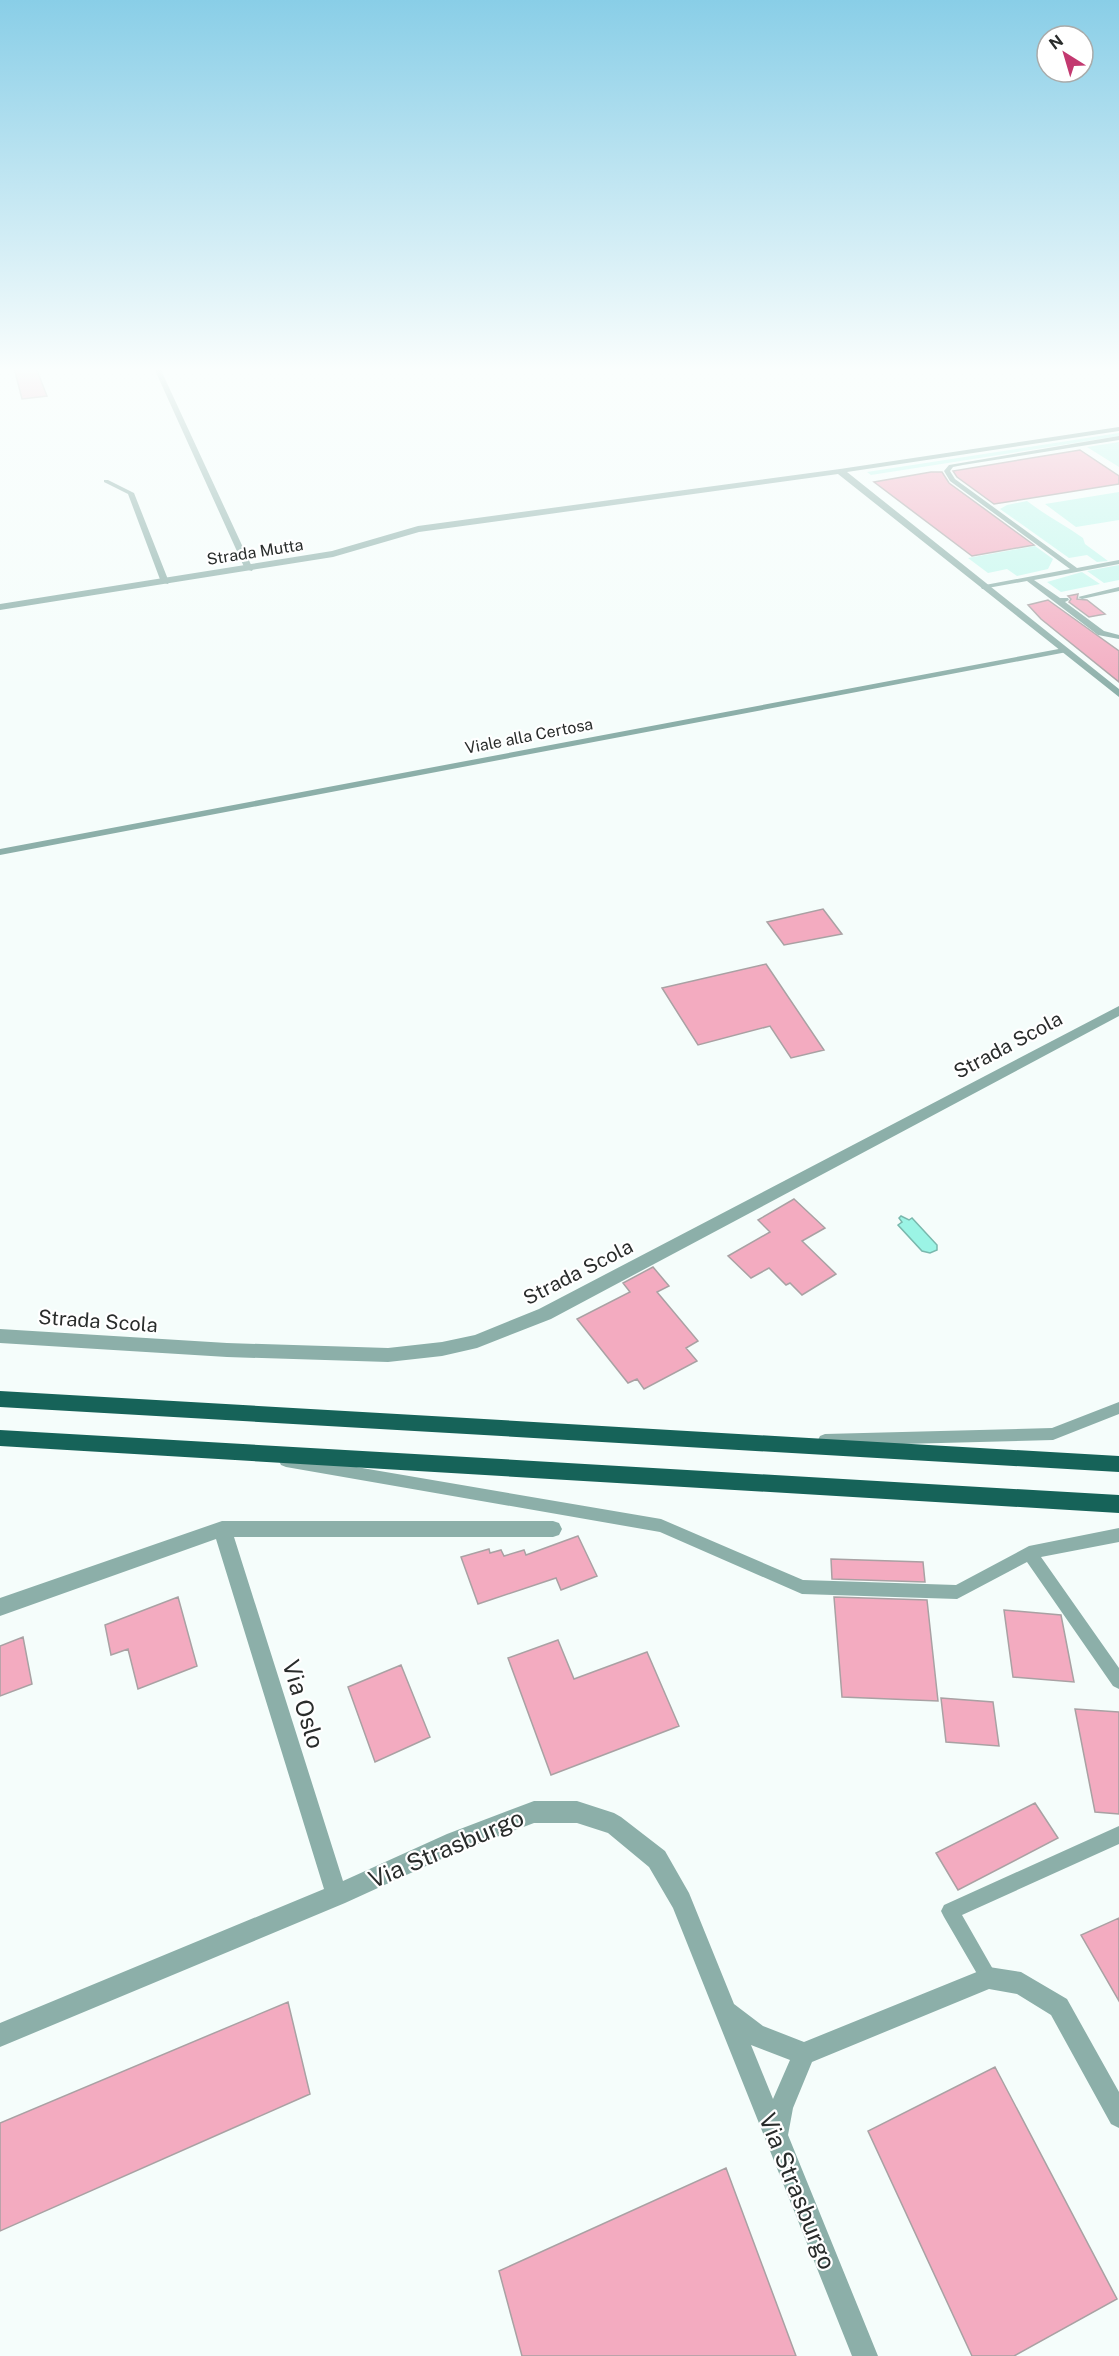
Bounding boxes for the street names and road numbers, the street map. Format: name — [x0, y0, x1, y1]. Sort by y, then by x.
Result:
street label: Strada Mutta — [205, 535, 305, 569]
street label: Viale alla Certosa — [463, 714, 595, 758]
street label: Strada Scola — [950, 1006, 1066, 1084]
street label: Strada Scola — [519, 1234, 637, 1310]
street label: Strada Scola — [37, 1305, 159, 1337]
street label: Via Oslo — [277, 1656, 331, 1752]
street label: Via Strasburgo — [364, 1803, 528, 1893]
street label: Via Strasburgo — [754, 2109, 842, 2273]

